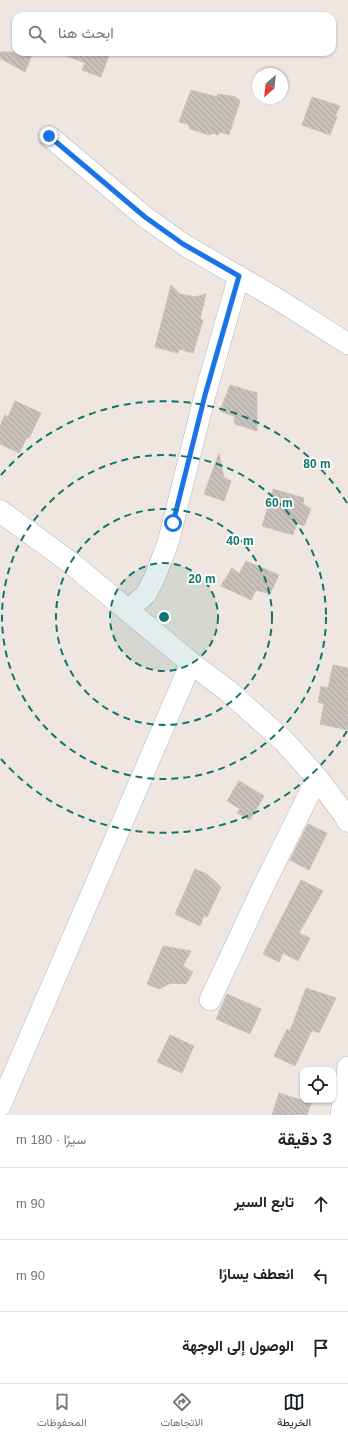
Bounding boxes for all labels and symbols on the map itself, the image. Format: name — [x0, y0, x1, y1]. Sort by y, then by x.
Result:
north arrow — [252, 68, 288, 104]
route end — [40, 127, 58, 145]
text: 80 m — [303, 457, 331, 471]
text: 60 m — [265, 496, 293, 510]
route start — [164, 514, 182, 532]
text: 40 m — [226, 534, 254, 548]
text: 20 m — [188, 572, 216, 586]
centre of rings — [157, 610, 171, 624]

